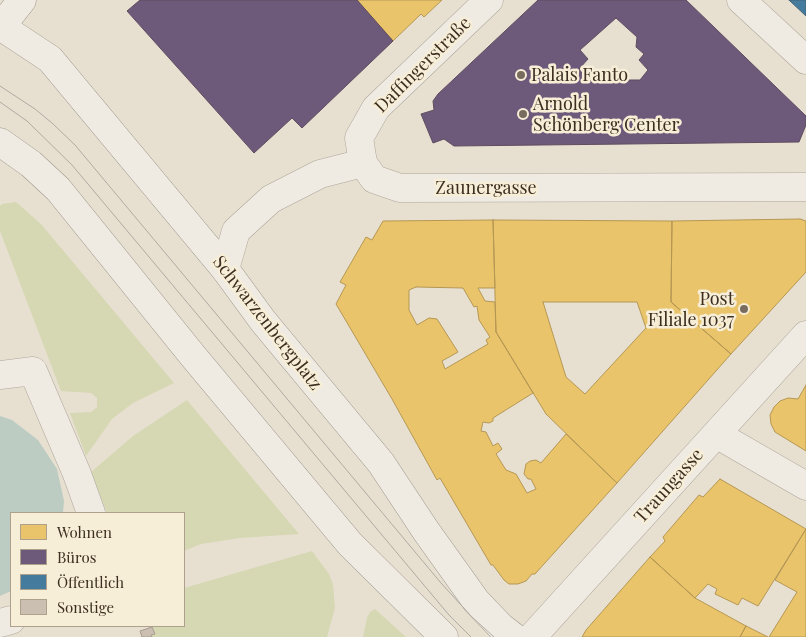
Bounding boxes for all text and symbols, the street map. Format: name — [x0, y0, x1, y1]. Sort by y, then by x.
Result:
street label: Daffingerstraße — [371, 13, 475, 117]
place label: Palais Fanto — [531, 64, 628, 86]
marker: Palais Fanto — [515, 69, 527, 81]
place label: Arnold Schönberg Center — [533, 93, 680, 136]
marker: Arnold Schönberg Center — [517, 108, 529, 120]
street label: Zaunergasse — [435, 177, 537, 199]
street label: Schwarzenbergplatz — [208, 252, 326, 394]
place label: Post Filiale 1037 — [648, 288, 734, 330]
marker: Post Filiale 1037 — [738, 303, 750, 315]
street label: Traungasse — [630, 444, 708, 528]
legend — [10, 512, 185, 627]
text: Wohnen — [57, 522, 112, 542]
text: Büros — [57, 547, 96, 567]
text: Öffentlich — [57, 572, 124, 592]
text: Sonstige — [57, 597, 114, 617]

